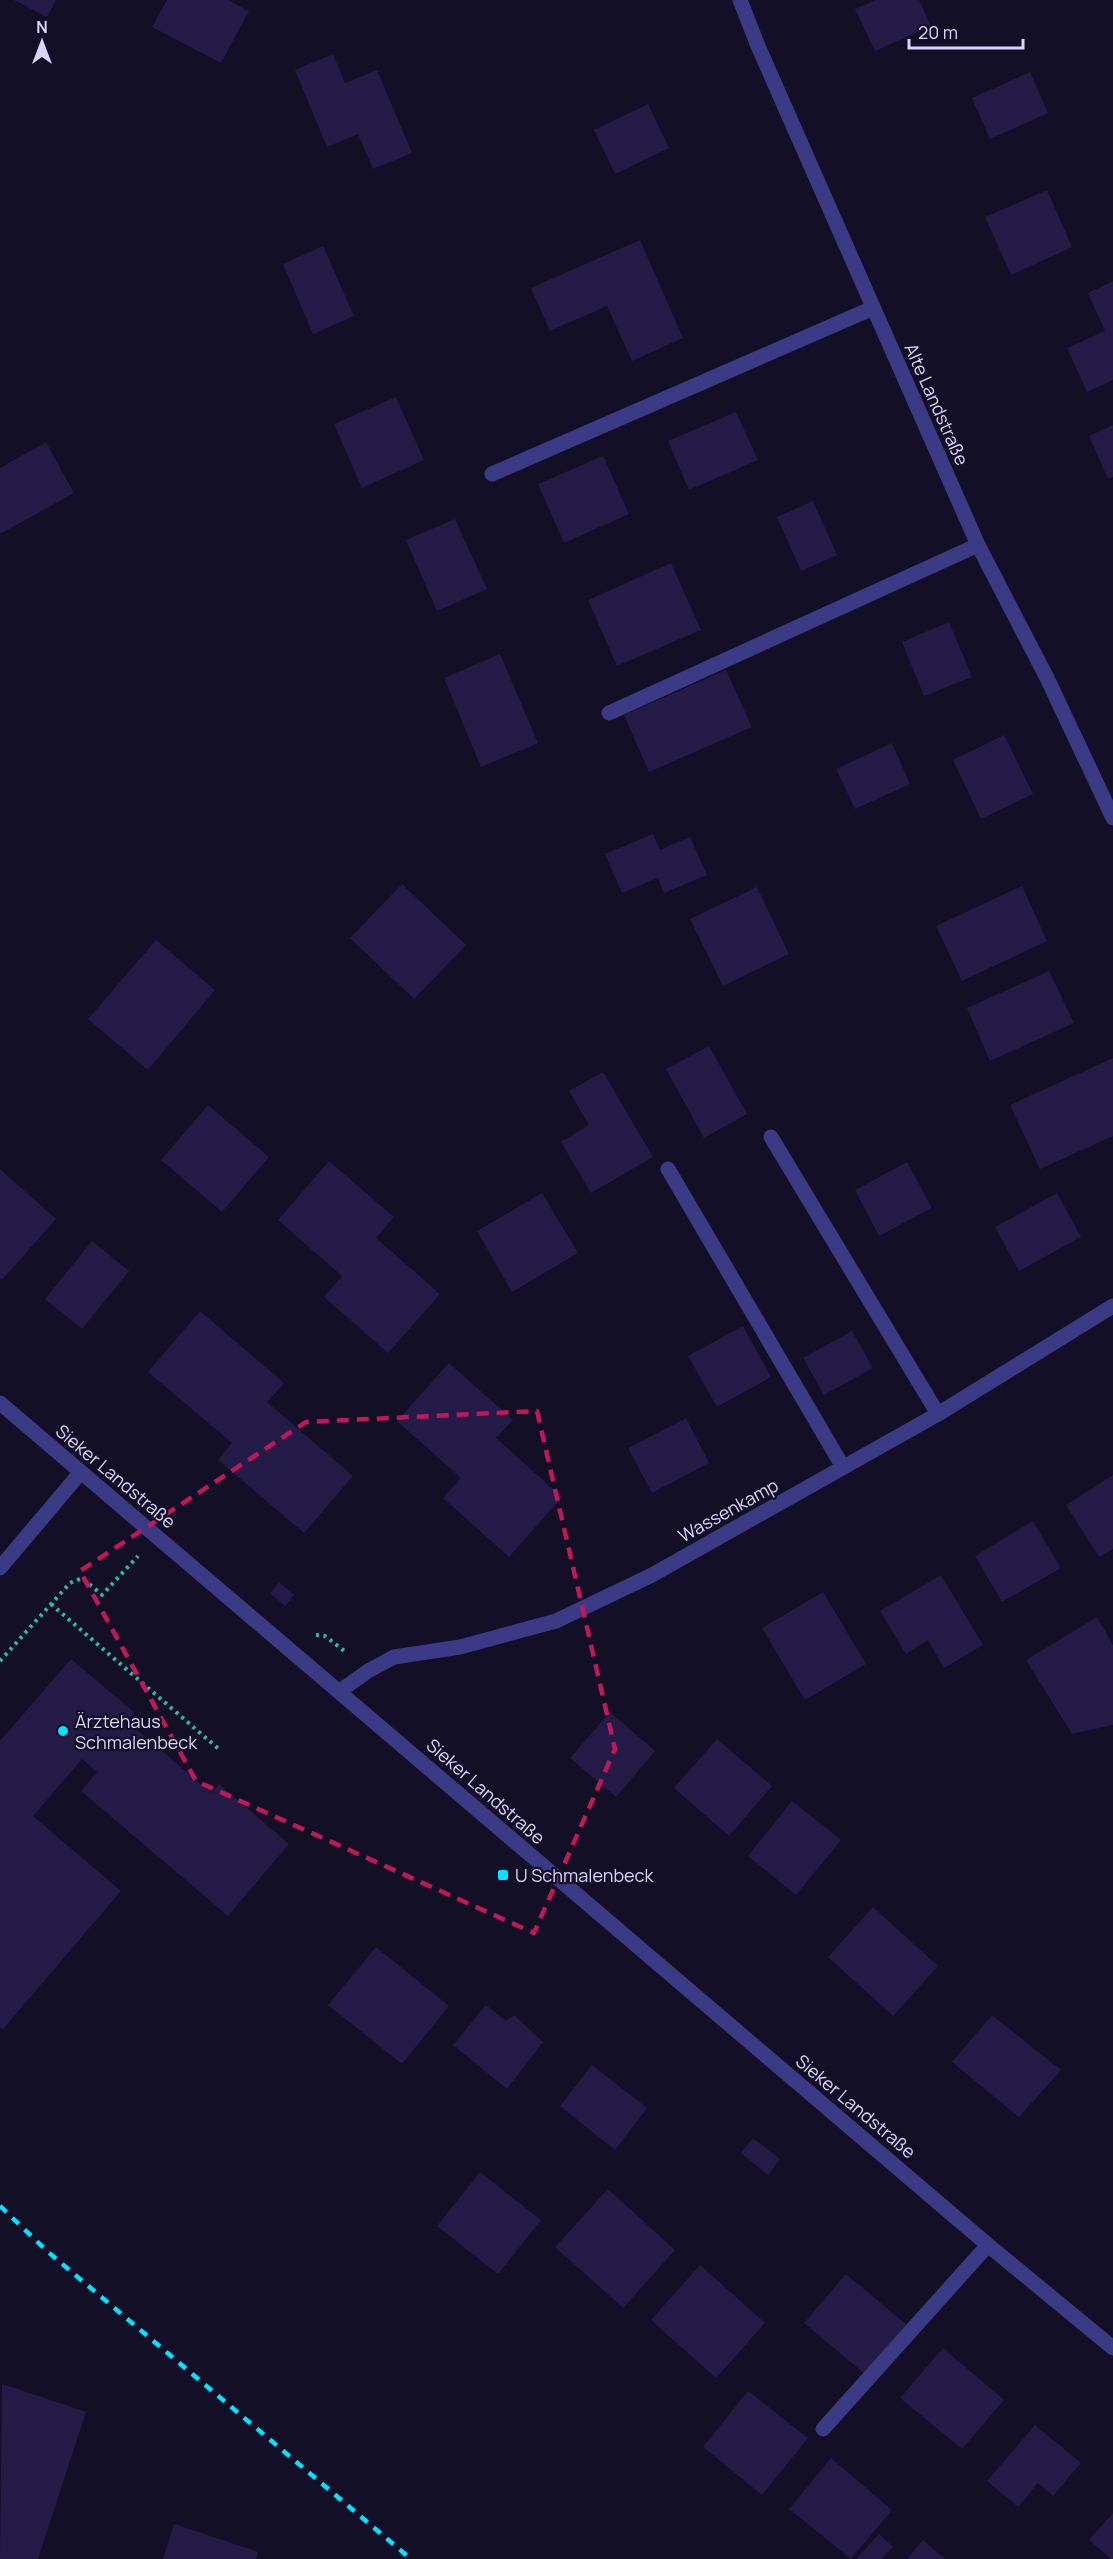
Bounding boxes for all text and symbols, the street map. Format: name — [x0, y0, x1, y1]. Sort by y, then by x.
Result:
north arrow — [12, 12, 72, 72]
scale bar — [909, 12, 1023, 50]
text: N — [36, 16, 48, 38]
text: 20 m — [918, 20, 958, 44]
street label: Alte Landstraße — [899, 339, 975, 469]
street label: Sieker Landstraße — [51, 1419, 181, 1533]
street label: Wassenkamp — [674, 1473, 782, 1547]
place label: Ärztehaus Schmalenbeck — [75, 1709, 198, 1754]
marker: Ärztehaus Schmalenbeck — [56, 1724, 70, 1738]
street label: Sieker Landstraße — [422, 1733, 550, 1849]
place label: U Schmalenbeck — [515, 1863, 655, 1887]
marker: U Schmalenbeck — [496, 1868, 510, 1882]
street label: Sieker Landstraße — [791, 2049, 921, 2163]

